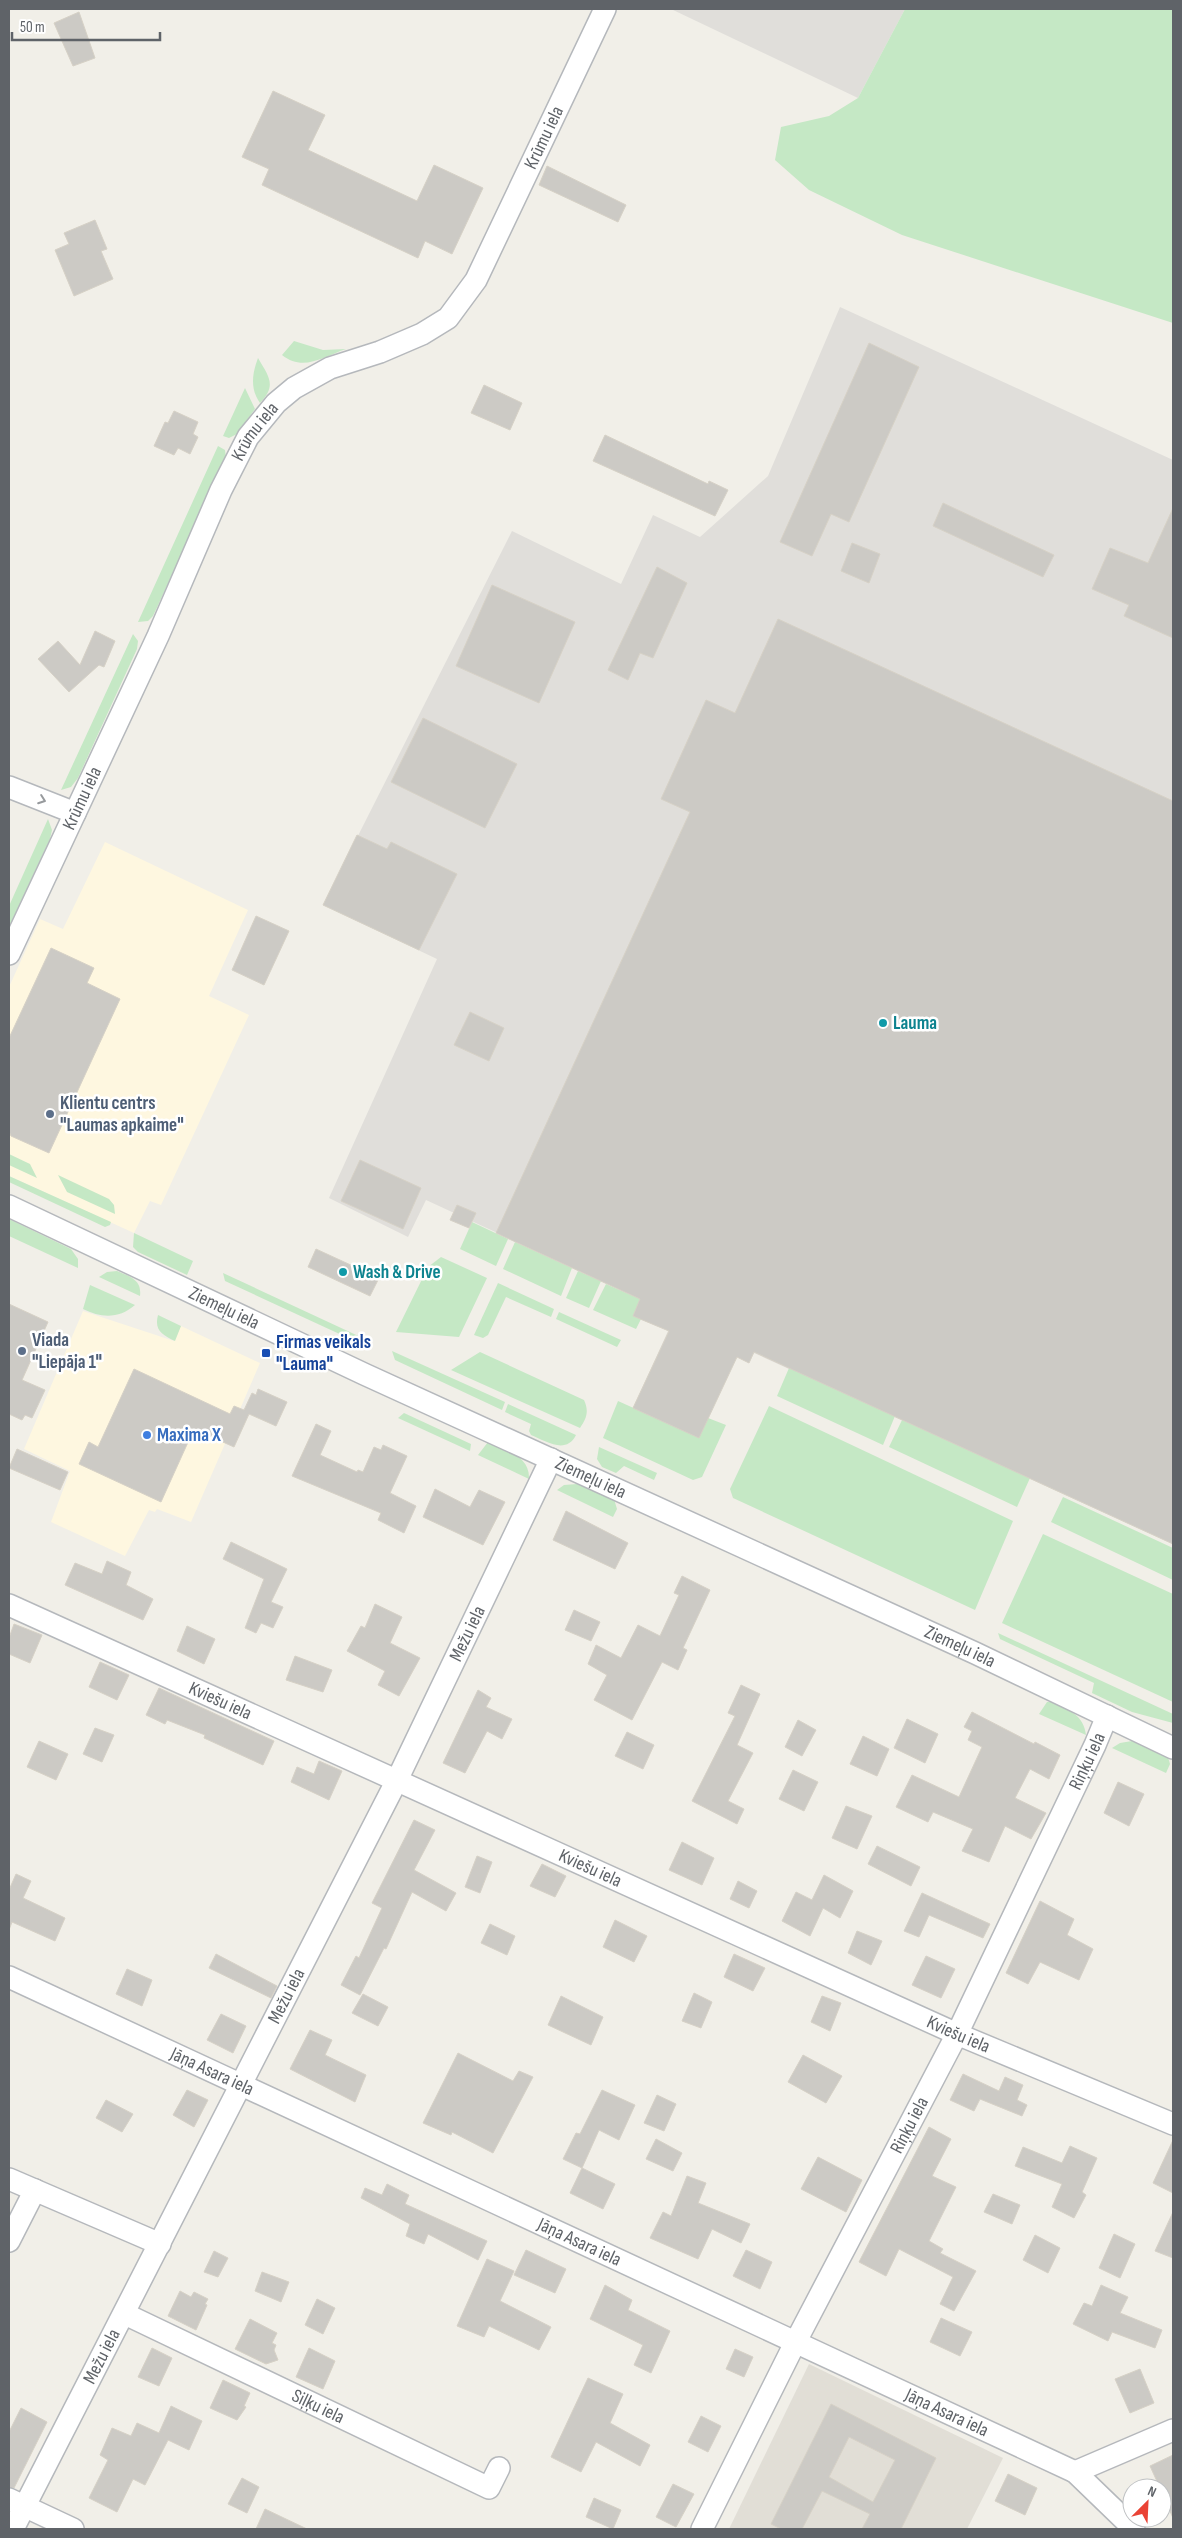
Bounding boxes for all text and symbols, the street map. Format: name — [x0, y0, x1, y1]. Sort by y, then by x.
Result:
scale bar — [12, 10, 160, 42]
text: 50 m — [20, 18, 45, 37]
street label: Krūmu iela — [519, 102, 569, 173]
street label: Krūmu iela — [226, 397, 284, 465]
street label: Krūmu iela — [57, 763, 107, 834]
one-way arrow — [37, 794, 46, 804]
place label: Lauma — [893, 1012, 937, 1035]
marker: Lauma — [877, 1017, 889, 1029]
place label: Klientu centrs "Laumas apkaime" — [60, 1092, 184, 1137]
marker: Klientu centrs "Laumas apkaime" — [44, 1108, 56, 1120]
place label: Wash & Drive — [353, 1261, 441, 1284]
marker: Wash & Drive — [337, 1266, 349, 1278]
street label: Ziemeļu iela — [185, 1281, 263, 1334]
place label: Viada "Liepāja 1" — [32, 1329, 102, 1374]
place label: Firmas veikals "Lauma" — [276, 1331, 371, 1376]
marker: Viada "Liepāja 1" — [16, 1345, 28, 1357]
marker: Firmas veikals "Lauma" — [260, 1347, 272, 1359]
place label: Maxima X — [157, 1424, 221, 1447]
marker: Maxima X — [141, 1429, 153, 1441]
street label: Ziemeļu iela — [552, 1451, 630, 1504]
street label: Mežu iela — [444, 1602, 490, 1665]
street label: Ziemeļu iela — [921, 1620, 999, 1673]
street label: Kviešu iela — [185, 1676, 255, 1725]
street label: Riņķu iela — [1064, 1729, 1110, 1794]
street label: Kviešu iela — [555, 1844, 625, 1892]
street label: Mežu iela — [263, 1965, 310, 2027]
street label: Kviešu iela — [923, 2010, 993, 2058]
street label: Jāņa Asara iela — [166, 2042, 258, 2101]
street label: Riņķu iela — [885, 2093, 934, 2157]
street label: Jāņa Asara iela — [533, 2212, 625, 2271]
street label: Mežu iela — [78, 2325, 125, 2388]
street label: Jāņa Asara iela — [900, 2383, 992, 2442]
street label: Siļķu iela — [288, 2384, 348, 2429]
north arrow — [1122, 2478, 1172, 2528]
text: N — [1145, 2482, 1159, 2501]

